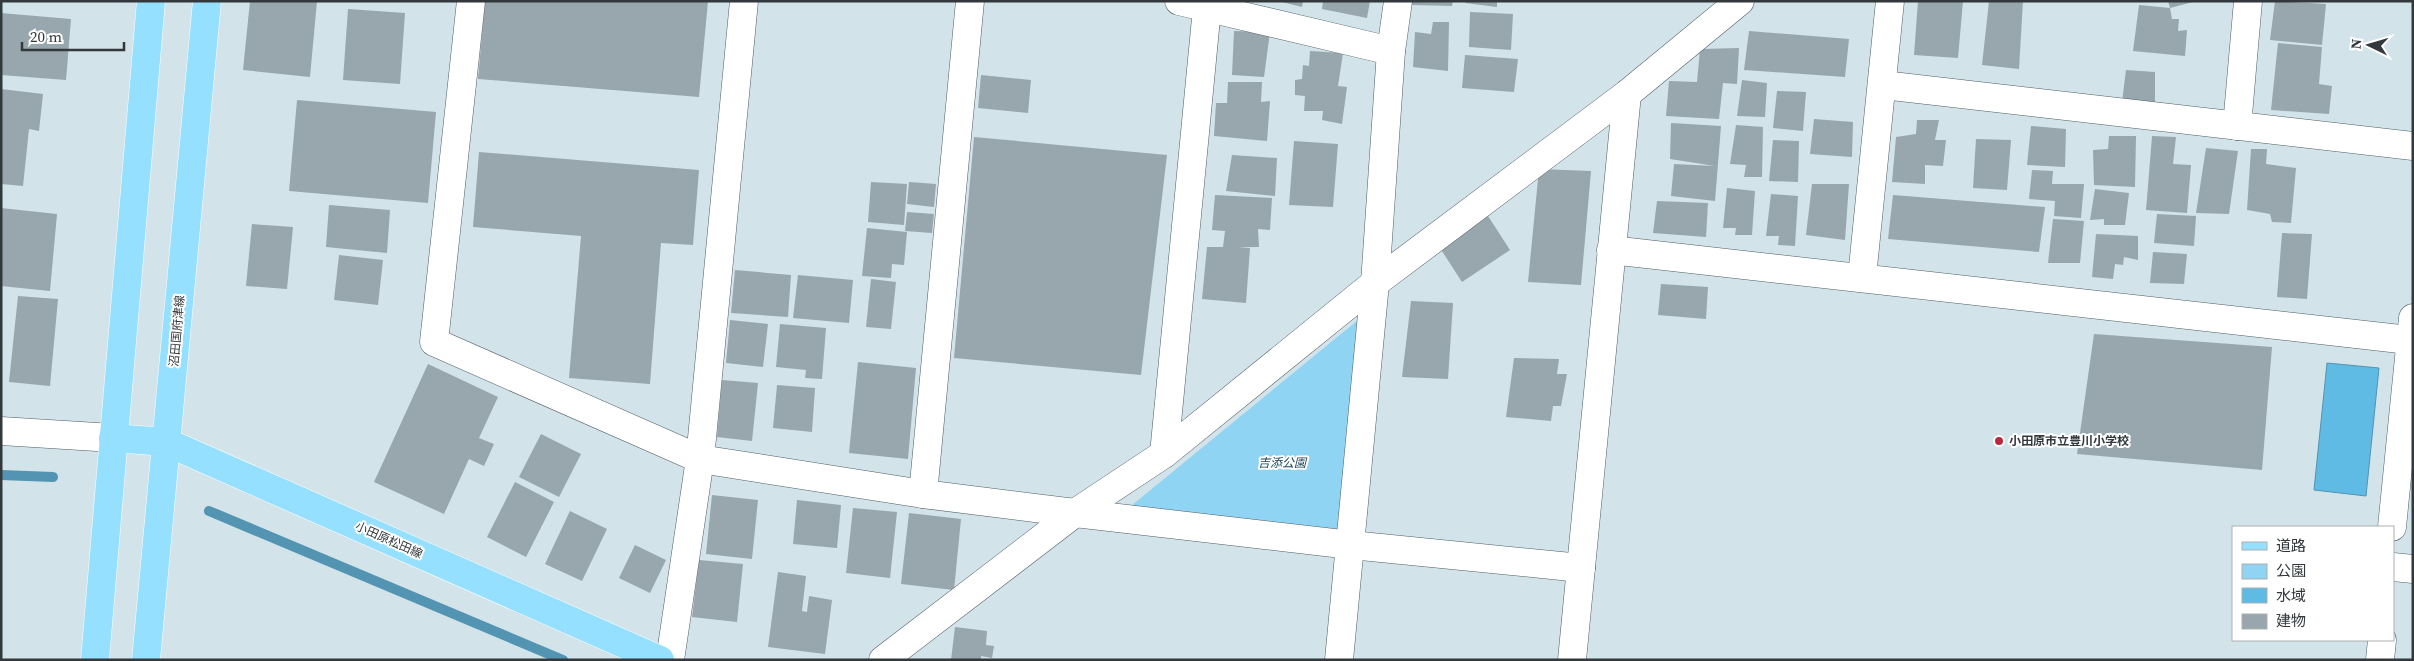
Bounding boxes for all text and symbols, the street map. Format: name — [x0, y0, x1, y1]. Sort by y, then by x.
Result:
scale bar — [22, 20, 125, 52]
north arrow — [2344, 20, 2394, 70]
text: 20 m — [30, 26, 62, 47]
text: N — [2346, 38, 2366, 50]
street label: 沼田国府津線 — [166, 294, 188, 368]
place label: 小田原市立豊川小学校 — [2009, 433, 2129, 449]
marker: 小田原市立豊川小学校 — [1993, 435, 2005, 447]
park label: 吉添公園 — [1258, 455, 1308, 471]
street label: 小田原松田線 — [353, 518, 425, 562]
legend — [2232, 526, 2394, 641]
text: 道路 — [2276, 535, 2306, 556]
text: 公園 — [2276, 560, 2306, 581]
text: 水域 — [2276, 585, 2306, 606]
text: 建物 — [2276, 610, 2306, 631]

